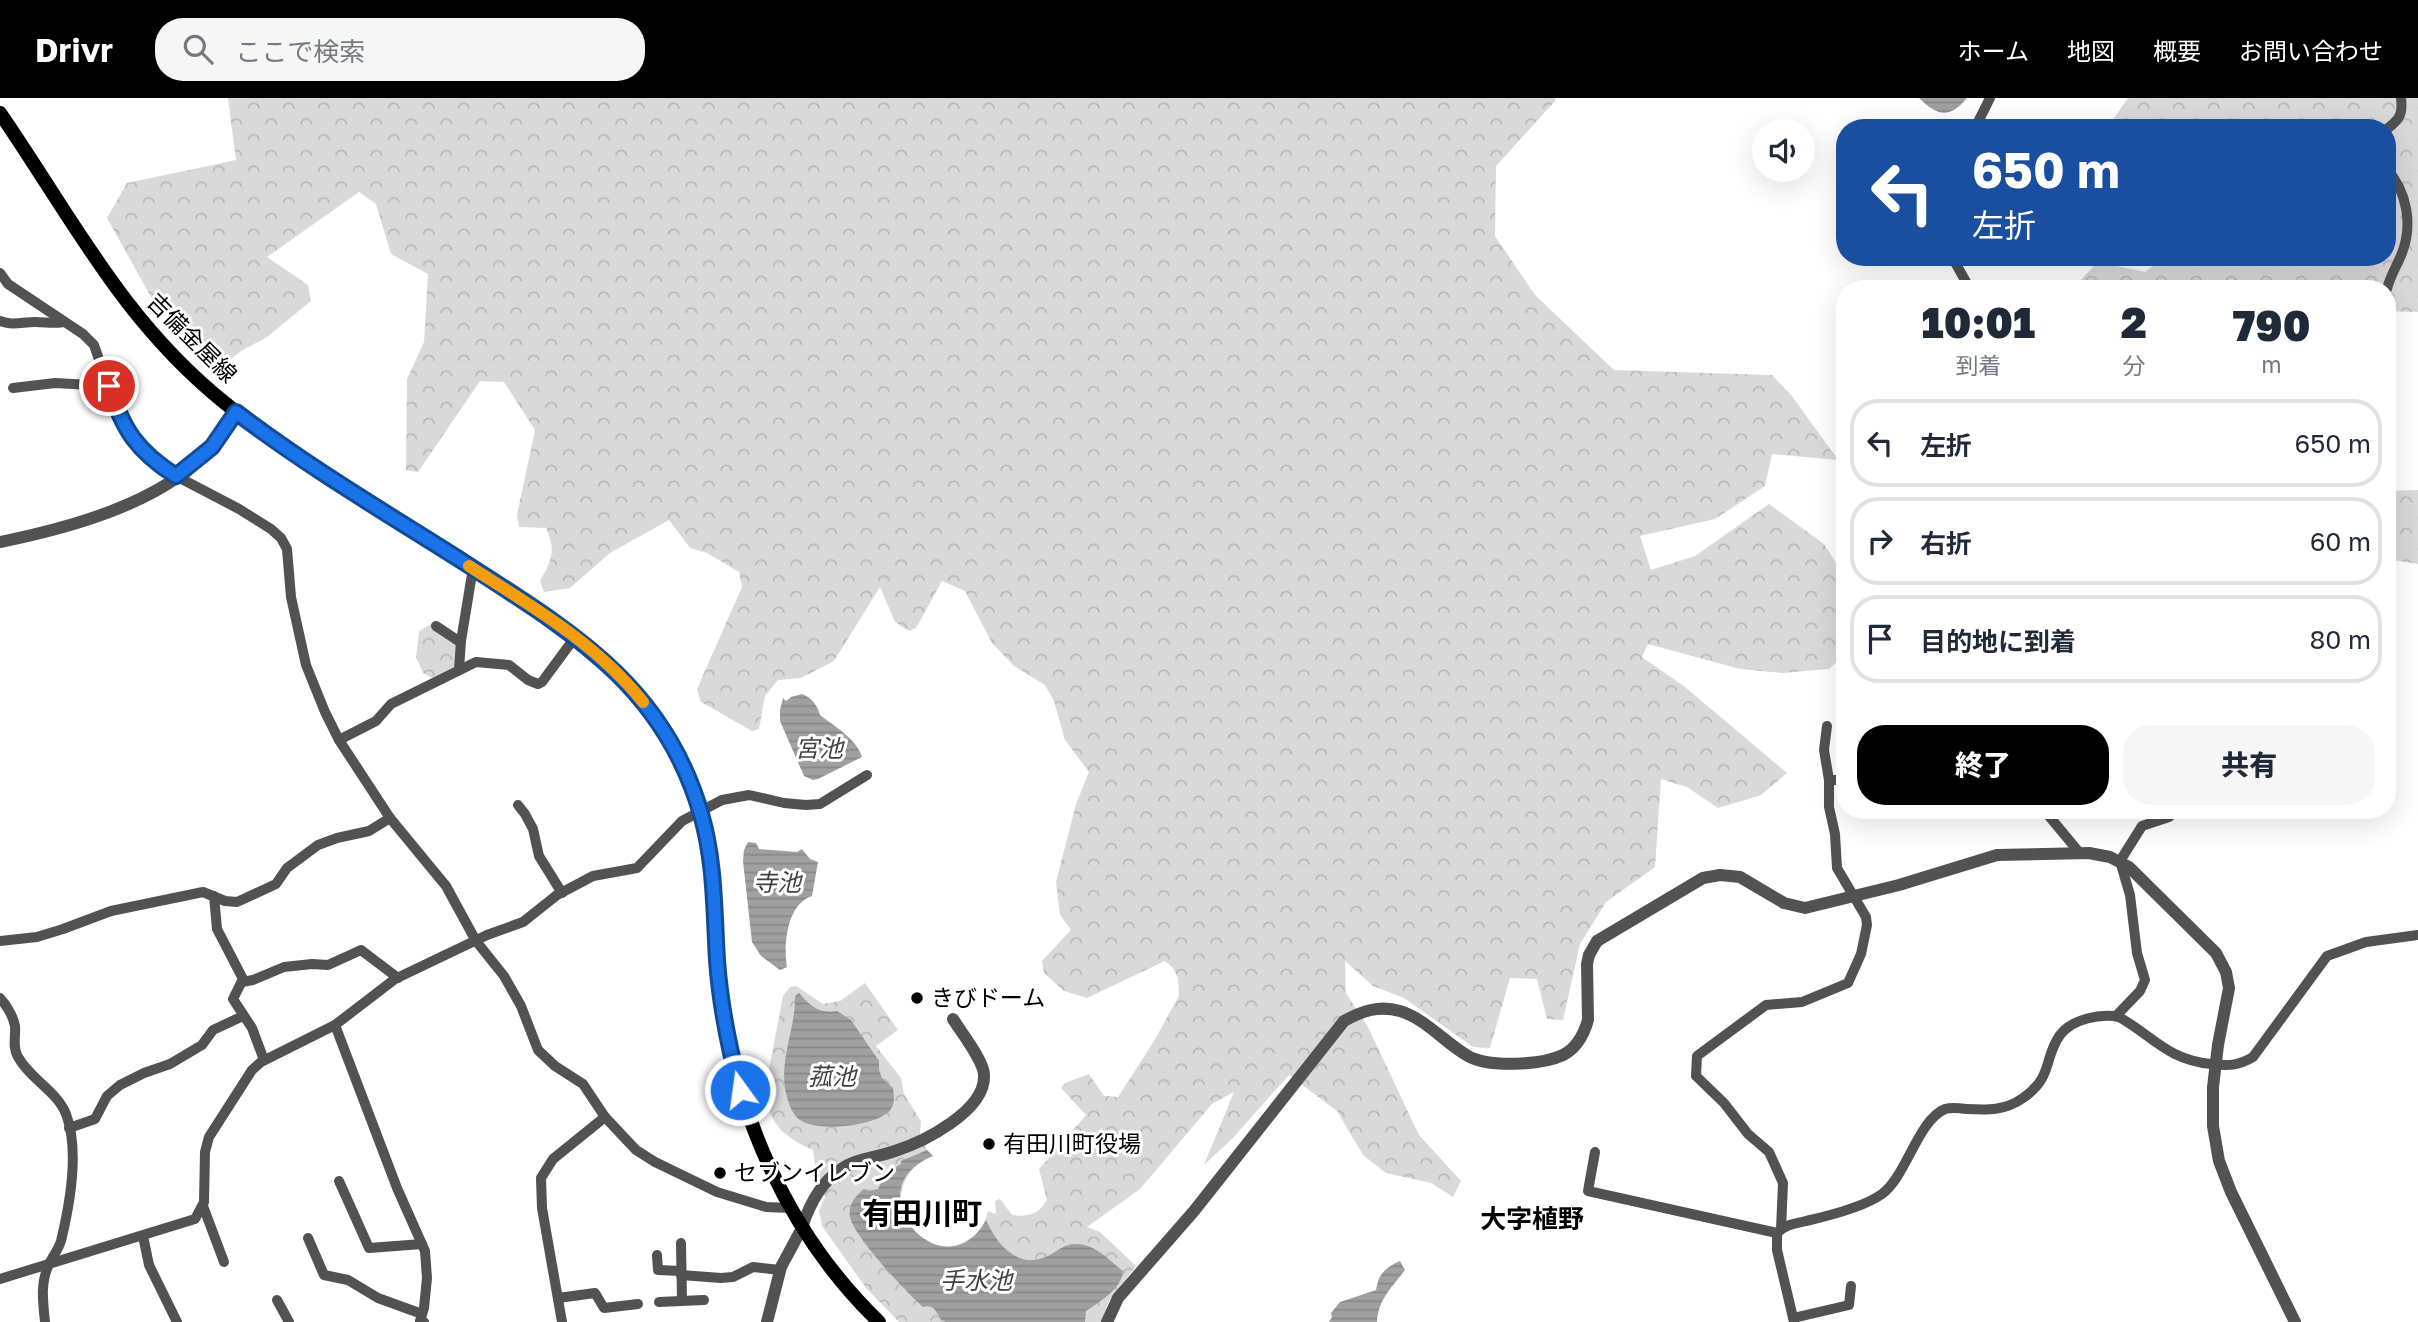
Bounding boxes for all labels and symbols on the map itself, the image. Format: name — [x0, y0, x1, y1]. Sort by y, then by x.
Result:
street label: 吉備金屋線 — [142, 287, 243, 388]
pin — [79, 356, 139, 416]
water label: 宮池 — [795, 733, 845, 762]
water label: 寺池 — [753, 867, 803, 896]
place label: きびドーム — [931, 983, 1045, 1011]
marker: きびドーム — [909, 990, 925, 1006]
position arrow — [703, 1053, 777, 1127]
water label: 菰池 — [808, 1061, 858, 1090]
place label: 有田川町役場 — [1003, 1129, 1141, 1157]
marker: 有田川町役場 — [981, 1136, 997, 1152]
place label: セブンイレブン — [734, 1158, 895, 1186]
marker: セブンイレブン — [712, 1165, 728, 1181]
district label: 有田川町 — [862, 1195, 982, 1231]
district label: 大字植野 — [1480, 1203, 1584, 1234]
water label: 手水池 — [940, 1265, 1014, 1294]

